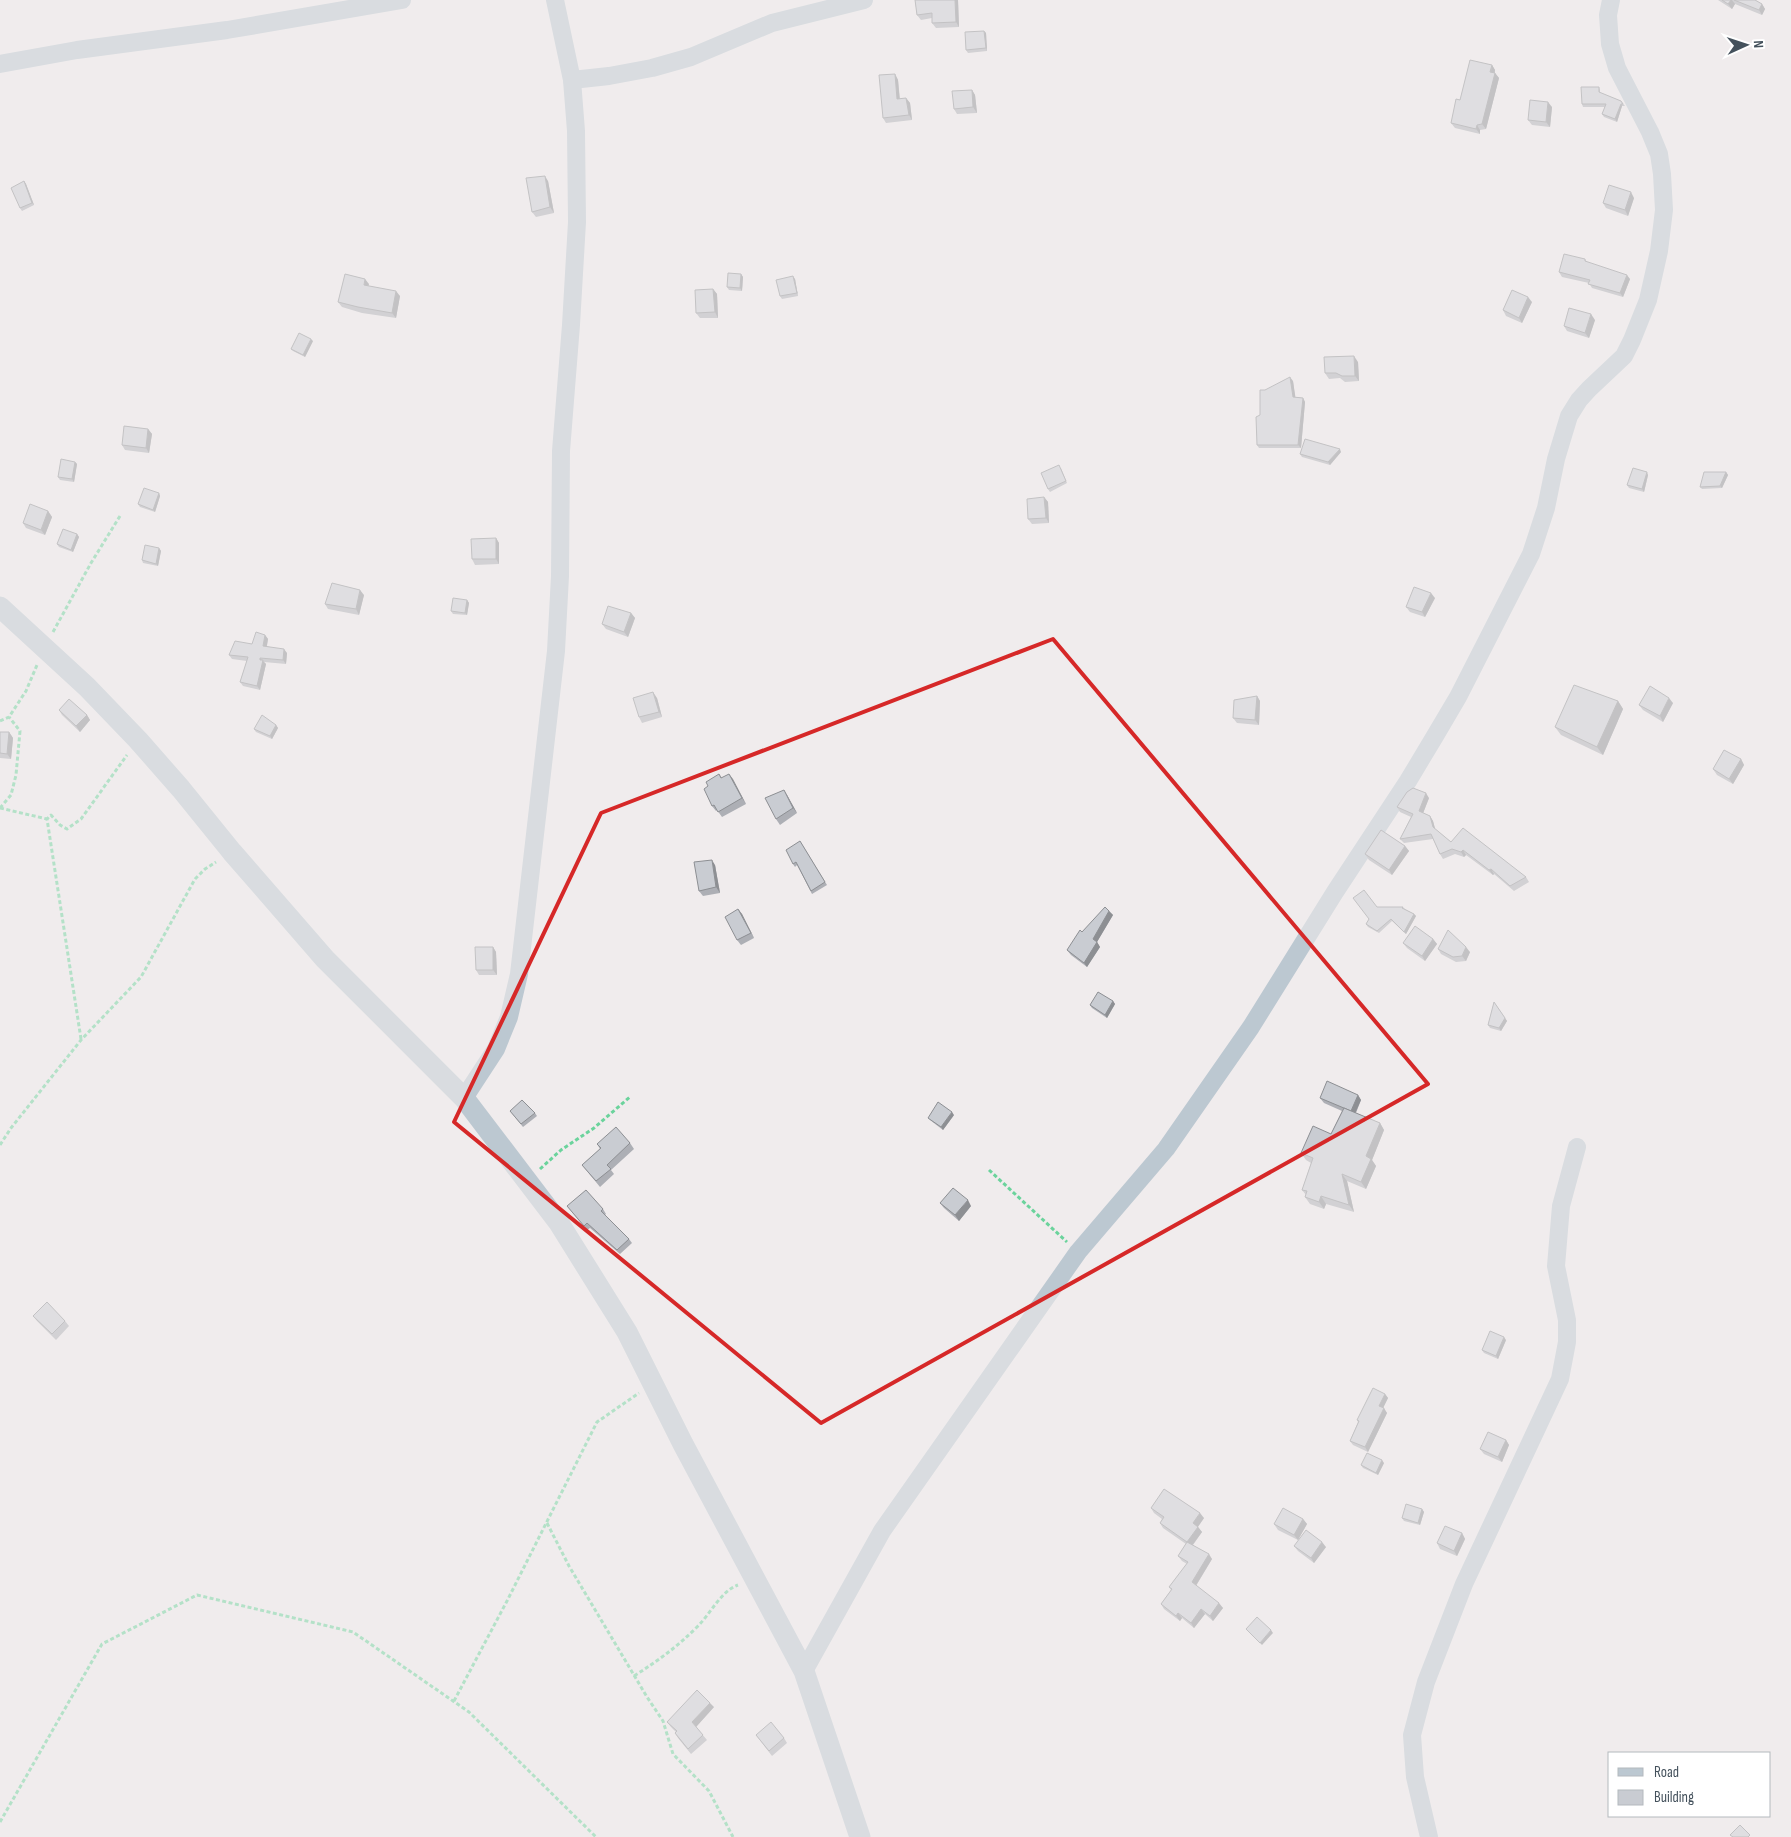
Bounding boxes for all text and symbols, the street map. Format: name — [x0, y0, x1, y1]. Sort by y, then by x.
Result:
north arrow — [1721, 20, 1771, 70]
text: N — [1750, 40, 1767, 49]
legend — [1608, 1752, 1771, 1817]
text: Road — [1654, 1763, 1679, 1782]
text: Building — [1654, 1788, 1694, 1807]

